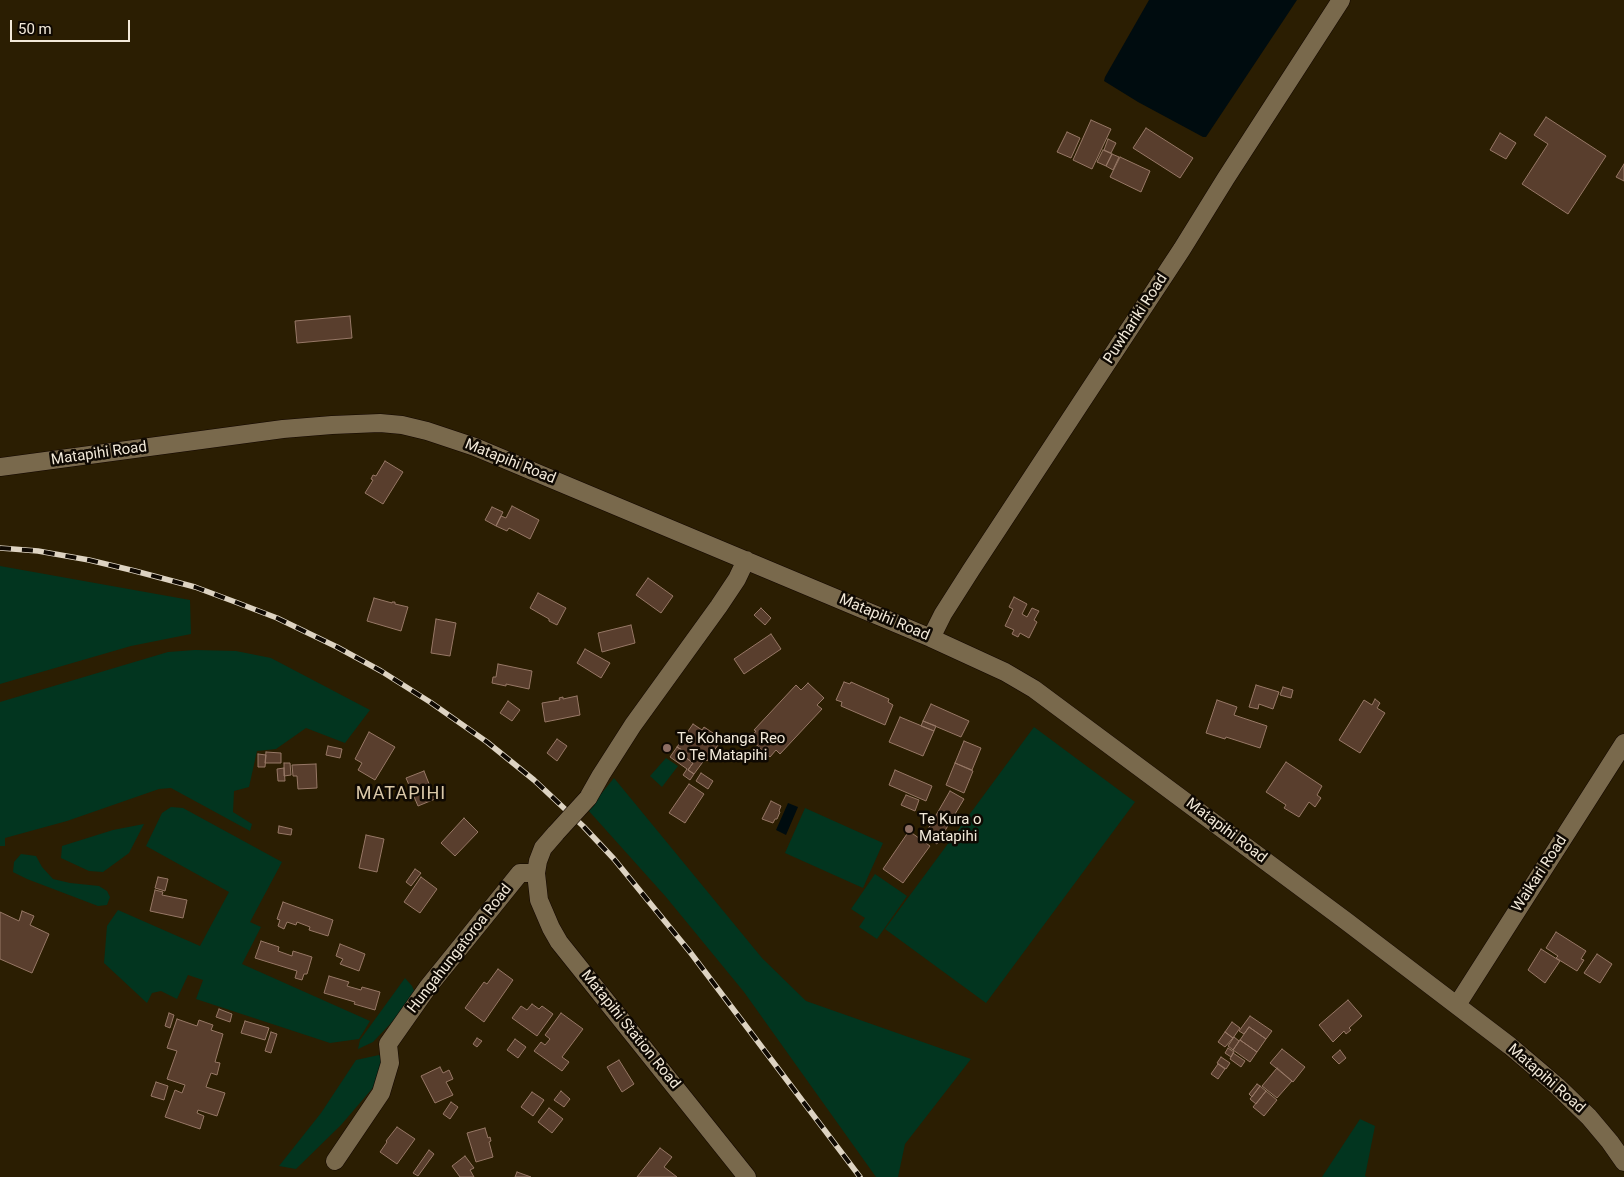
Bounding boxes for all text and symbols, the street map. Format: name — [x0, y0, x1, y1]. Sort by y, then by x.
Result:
scale bar — [12, 10, 132, 42]
text: 50 m — [18, 20, 52, 38]
street label: Puwhariki Road — [1100, 271, 1172, 367]
street label: Matapihi Road — [462, 436, 558, 488]
street label: Matapihi Road — [50, 438, 148, 470]
street label: Matapihi Road — [836, 591, 932, 645]
place label: Te Kohanga Reo o Te Matapihi — [677, 730, 785, 765]
marker: Te Kohanga Reo o Te Matapihi — [661, 742, 673, 754]
district label: MATAPIHI — [355, 783, 447, 805]
street label: Matapihi Road — [1182, 795, 1270, 867]
place label: Te Kura o Matapihi — [919, 811, 982, 846]
marker: Te Kura o Matapihi — [903, 823, 915, 835]
street label: Waikari Road — [1509, 832, 1571, 916]
street label: Hungahungatoroa Road — [404, 881, 516, 1017]
street label: Matapihi Station Road — [577, 967, 683, 1093]
street label: Matapihi Road — [1504, 1041, 1588, 1117]

